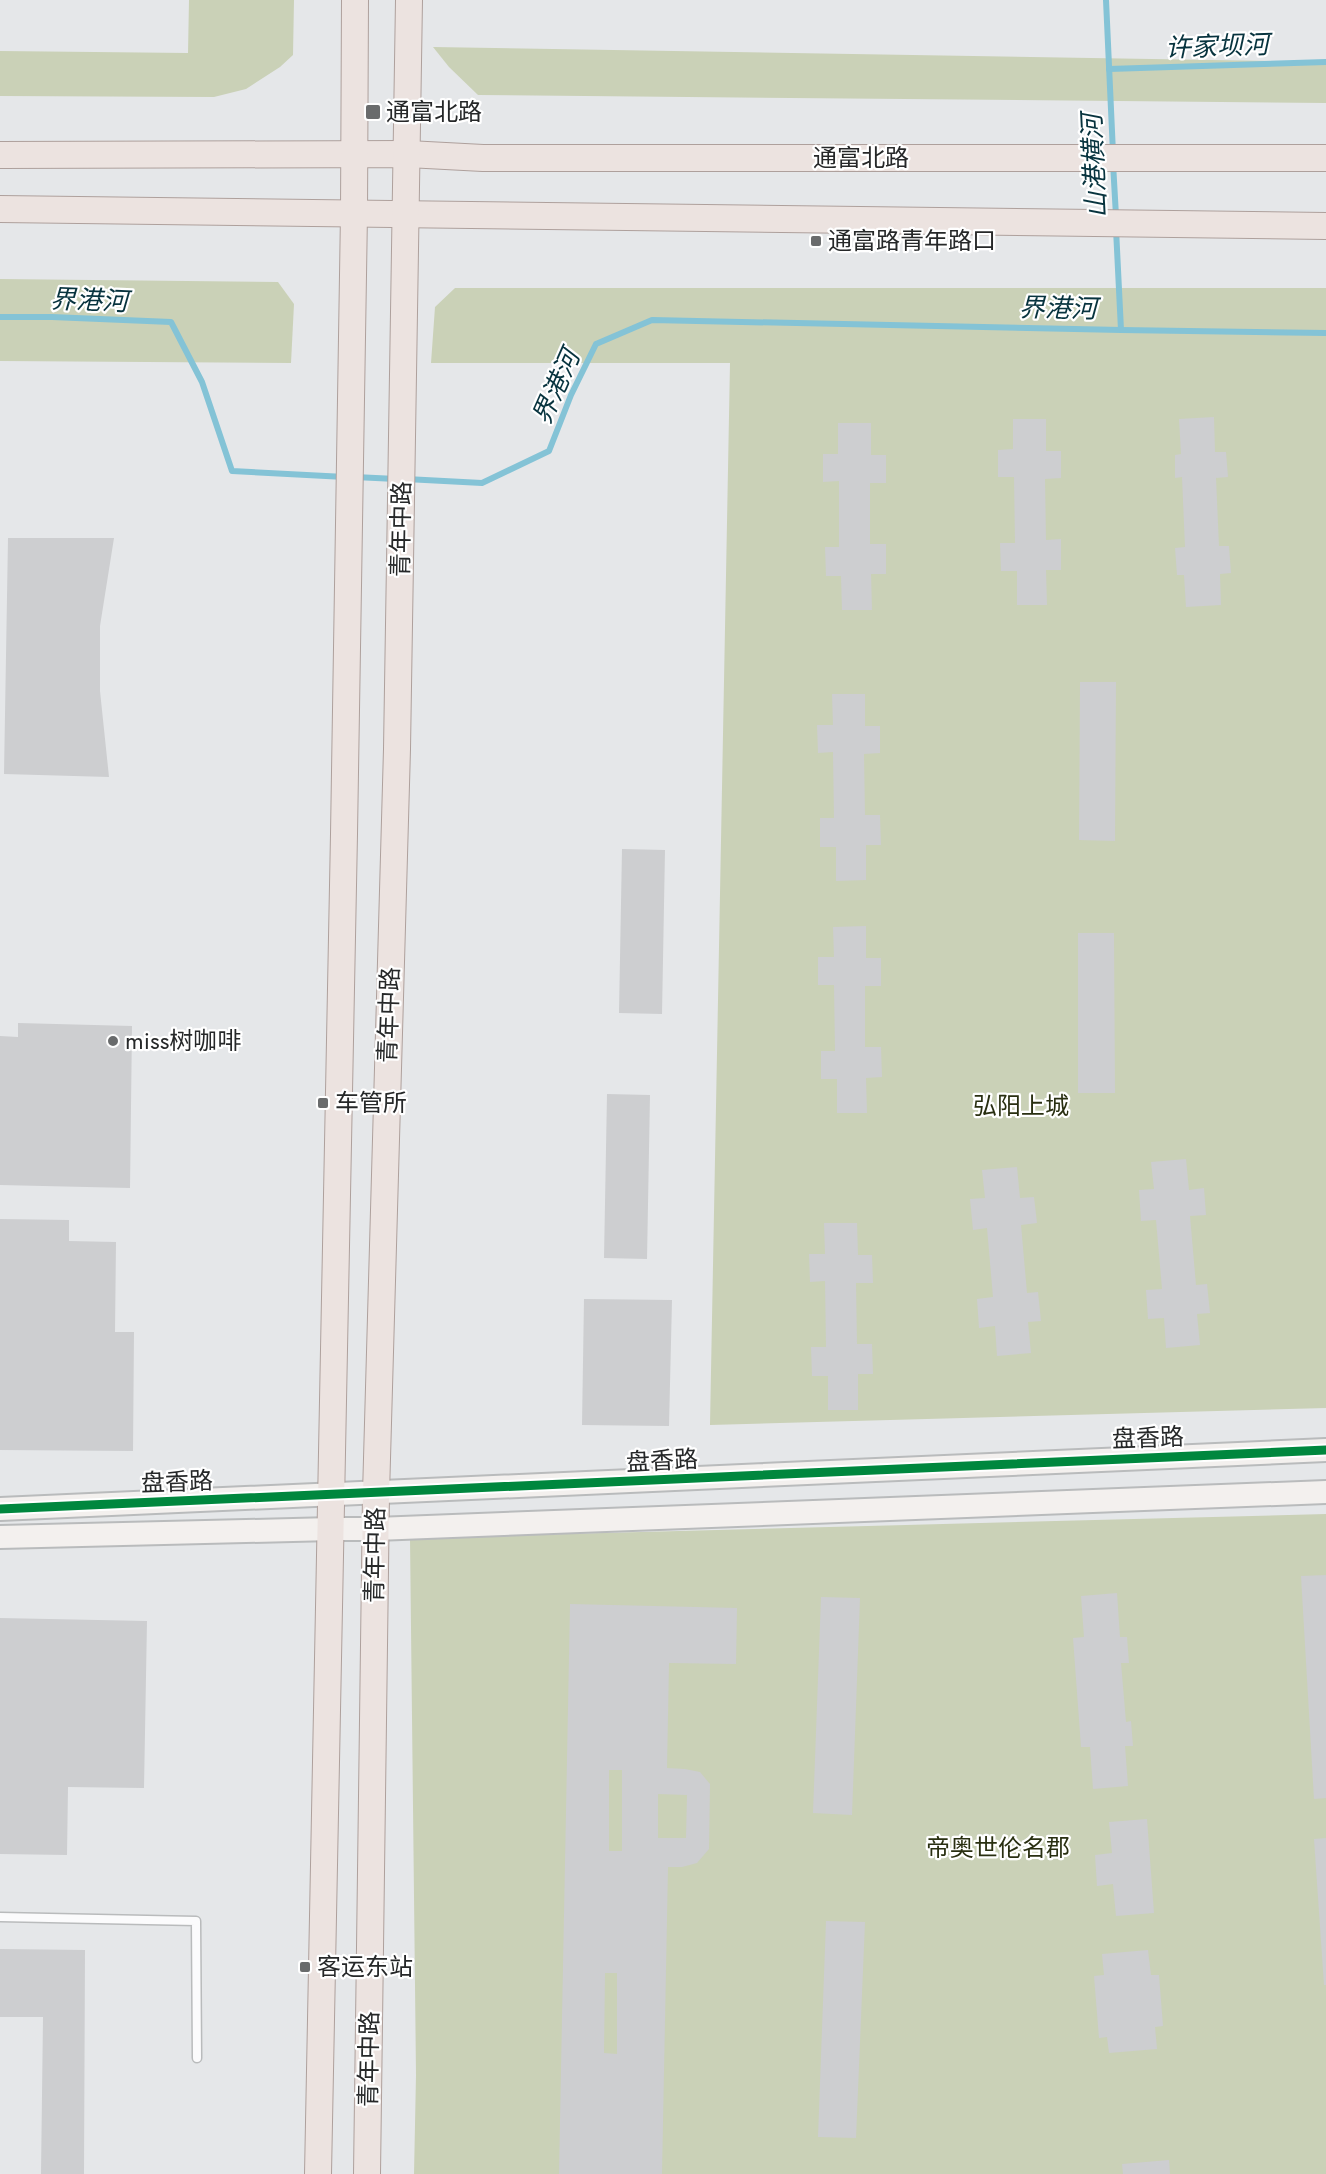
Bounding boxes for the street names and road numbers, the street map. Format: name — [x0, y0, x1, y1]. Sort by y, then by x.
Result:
street label: 通富北路 — [813, 140, 909, 175]
street label: 青年中路 — [382, 481, 419, 577]
street label: 青年中路 — [369, 966, 408, 1064]
street label: 盘香路 — [1111, 1419, 1185, 1456]
street label: 盘香路 — [625, 1441, 699, 1480]
street label: 盘香路 — [140, 1463, 214, 1500]
street label: 青年中路 — [356, 1507, 393, 1603]
street label: 青年中路 — [350, 2011, 387, 2107]

